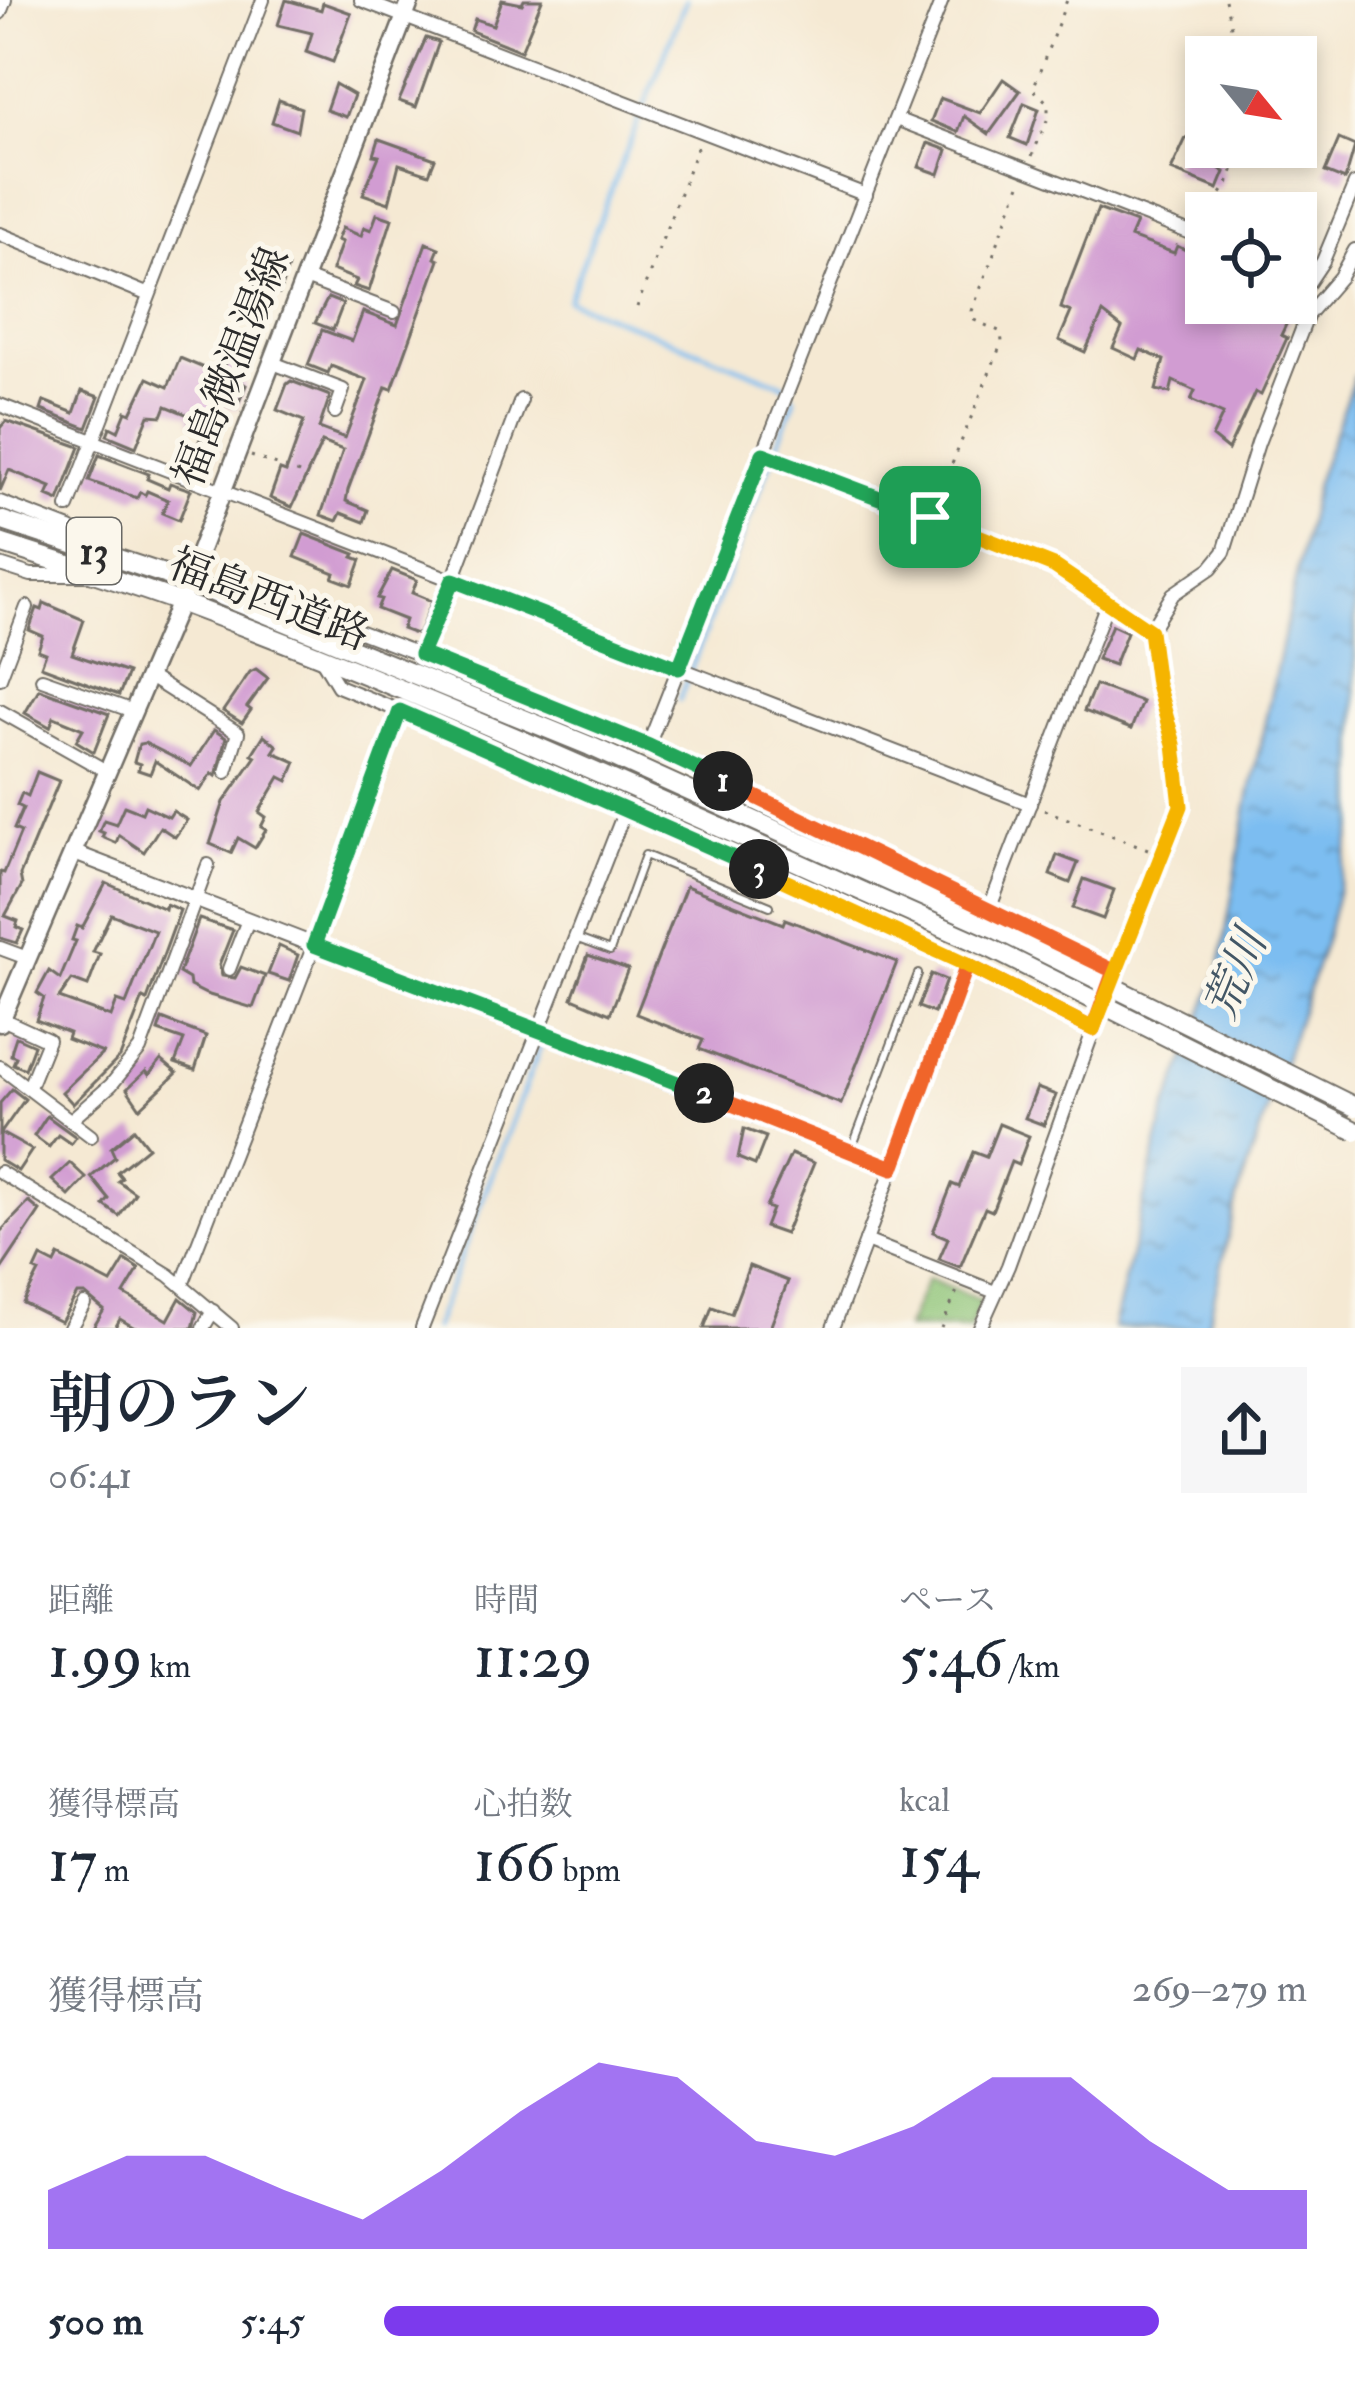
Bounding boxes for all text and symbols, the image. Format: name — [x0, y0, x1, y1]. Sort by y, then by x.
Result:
north arrow — [1185, 36, 1317, 168]
map controls — [1185, 36, 1317, 324]
button: locate — [1185, 192, 1317, 324]
street label: 福島微温湯線 — [163, 240, 301, 494]
pin — [879, 466, 981, 568]
icon: arrive — [897, 484, 963, 550]
road number: 13 — [67, 518, 121, 584]
street label: 福島西道路 — [162, 538, 376, 662]
pin: 1 — [693, 751, 753, 811]
text: 1 — [717, 760, 729, 801]
pin: 3 — [729, 839, 789, 899]
text: 3 — [753, 848, 765, 889]
water label: 荒川 — [1193, 918, 1281, 1027]
pin: 2 — [674, 1063, 734, 1123]
text: 2 — [696, 1072, 712, 1113]
text: 朝のラン — [48, 1364, 312, 1447]
button: share — [1181, 1367, 1307, 1493]
text: 06:41 — [48, 1451, 132, 1500]
text: 距離 — [48, 1580, 114, 1621]
text: 時間 — [474, 1580, 540, 1621]
text: ペース — [899, 1580, 997, 1621]
text: 1.99 — [48, 1621, 143, 1696]
text: 11:29 — [474, 1621, 592, 1696]
text: 5:46 — [899, 1621, 1003, 1696]
text: km — [143, 1646, 191, 1687]
text: /km — [1003, 1646, 1060, 1687]
text: kcal — [899, 1780, 950, 1821]
text: 獲得標高 — [48, 1784, 180, 1825]
text: 心拍数 — [474, 1784, 573, 1825]
text: 154 — [899, 1821, 978, 1896]
text: 17 — [48, 1825, 97, 1900]
text: 166 — [474, 1825, 555, 1900]
text: m — [97, 1850, 130, 1891]
text: bpm — [555, 1850, 621, 1891]
text: 269–279 m — [1132, 1964, 1307, 2013]
text: 獲得標高 — [48, 1972, 204, 2021]
text: 500 m — [48, 2297, 143, 2346]
text: 5:45 — [240, 2297, 305, 2346]

